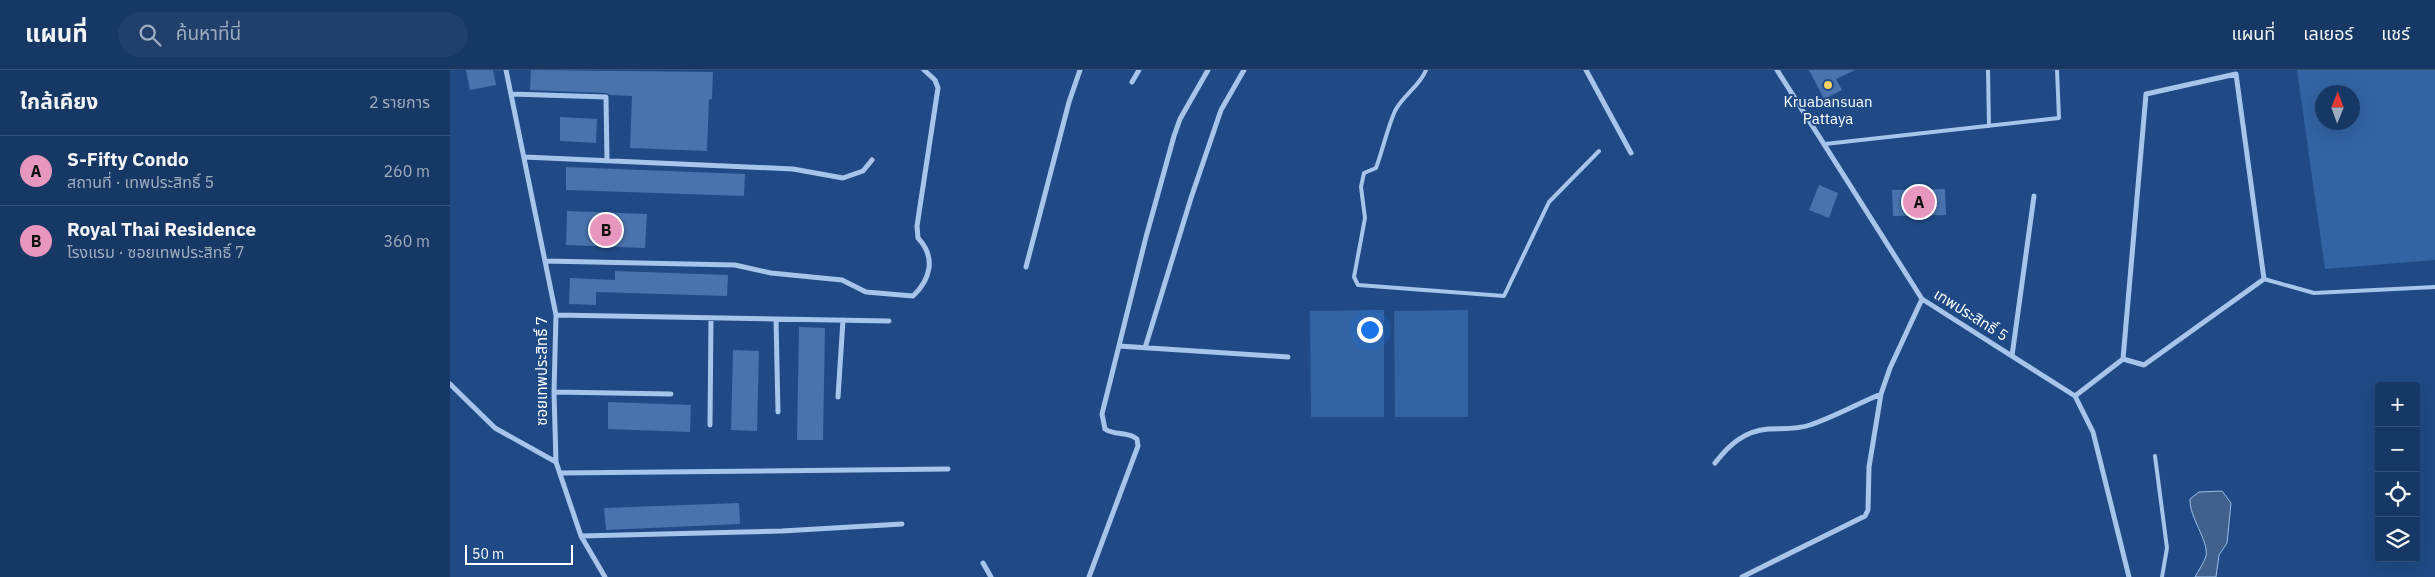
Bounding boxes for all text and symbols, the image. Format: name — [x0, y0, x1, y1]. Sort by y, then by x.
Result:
search box — [118, 12, 468, 57]
text: แผนที่ — [25, 17, 88, 49]
icon: search — [136, 21, 164, 49]
text: ค้นหาที่นี่ — [176, 21, 241, 45]
text: แผนที่ — [2231, 22, 2275, 45]
text: เลเยอร์ — [2303, 22, 2353, 45]
text: แชร์ — [2381, 22, 2410, 45]
marker: Kruabansuan Pattaya — [1822, 79, 1834, 91]
north arrow — [2315, 85, 2360, 130]
text: ใกล้เคียง — [20, 87, 98, 115]
text: 2 รายการ — [369, 92, 430, 112]
place label: Kruabansuan Pattaya — [1784, 92, 1872, 128]
text: S-Fifty Condo — [67, 147, 189, 171]
text: A — [31, 161, 41, 181]
text: 260 m — [383, 161, 430, 181]
text: สถานที่ · เทพประสิทธิ์ 5 — [67, 172, 214, 192]
pin: A — [1903, 183, 1935, 221]
pin: B — [590, 211, 622, 249]
text: Royal Thai Residence — [67, 217, 256, 241]
text: B — [31, 231, 41, 251]
text: 360 m — [383, 231, 430, 251]
text: โรงแรม · ซอยเทพประสิทธิ์ 7 — [67, 242, 245, 262]
street label: เทพประสิทธิ์ 5 — [1931, 284, 2012, 345]
street label: ซอยเทพประสิทธิ์ 7 — [532, 316, 551, 426]
your location — [1357, 317, 1383, 343]
map controls — [2375, 382, 2420, 562]
button: + — [2375, 382, 2420, 427]
button: − — [2375, 427, 2420, 472]
button: locate — [2375, 472, 2420, 517]
button: layers — [2375, 517, 2420, 562]
scale bar — [465, 542, 572, 565]
text: 50 m — [472, 545, 504, 563]

